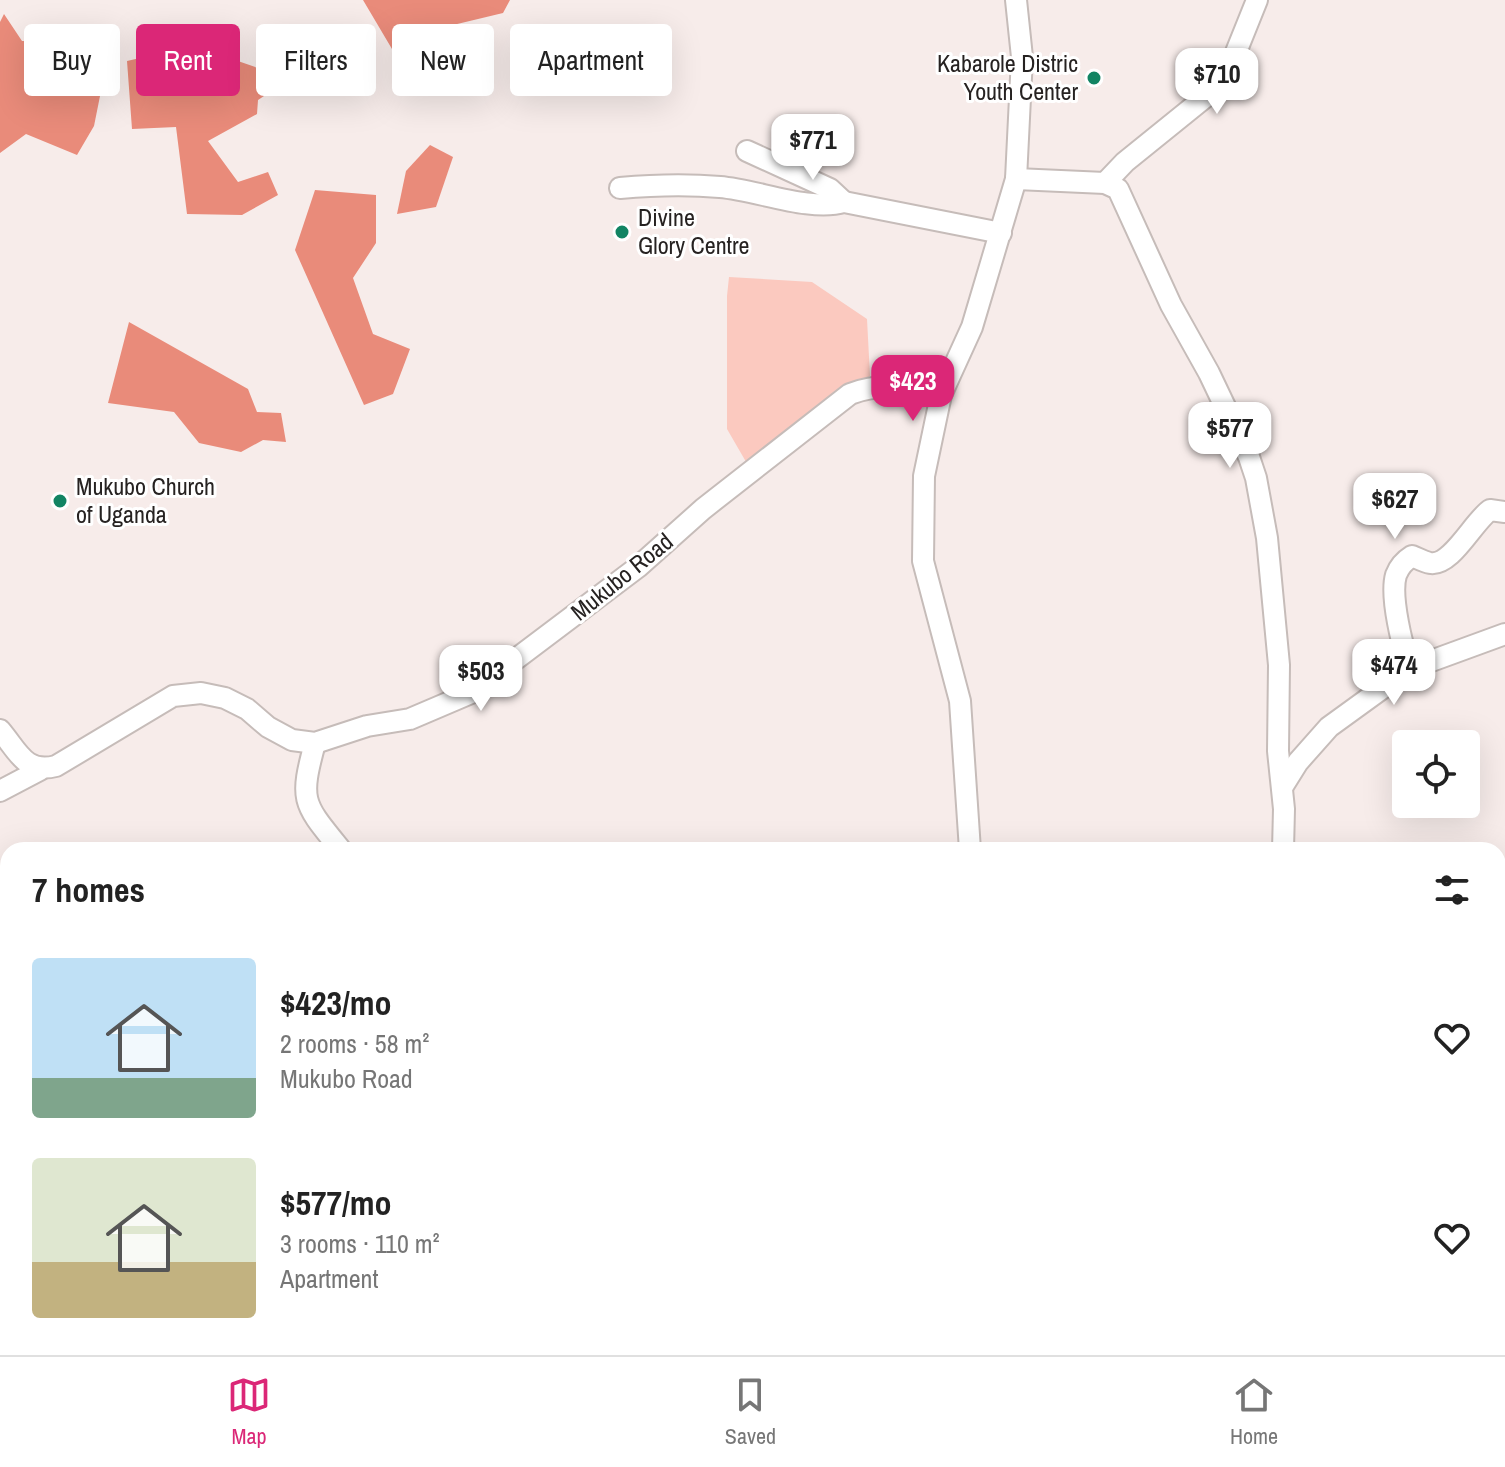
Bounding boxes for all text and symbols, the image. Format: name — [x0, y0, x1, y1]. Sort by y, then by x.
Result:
chip: Buy — [24, 24, 120, 96]
chip: Rent — [136, 24, 240, 96]
chip: Filters — [256, 24, 376, 96]
chip: New — [392, 24, 494, 96]
chip: Apartment — [510, 24, 672, 96]
place label: Kabarole Distric Youth Center — [937, 47, 1078, 107]
pin: $710 — [1170, 48, 1264, 116]
text: $710 — [1193, 56, 1241, 91]
marker: Kabarole Distric Youth Center — [1085, 69, 1103, 87]
pin: $771 — [766, 114, 860, 182]
text: $771 — [789, 122, 837, 157]
place label: Divine Glory Centre — [638, 201, 750, 261]
marker: Divine Glory Centre — [613, 223, 631, 241]
pin: $423 — [866, 355, 960, 423]
text: $423 — [889, 363, 937, 398]
pin: $577 — [1183, 402, 1277, 470]
text: $577 — [1206, 410, 1254, 445]
place label: Mukubo Church of Uganda — [76, 470, 215, 530]
pin: $627 — [1348, 473, 1442, 541]
text: $627 — [1371, 481, 1419, 516]
marker: Mukubo Church of Uganda — [51, 492, 69, 510]
street label: Mukubo Road — [564, 525, 679, 627]
pin: $474 — [1347, 639, 1441, 707]
pin: $503 — [434, 645, 528, 713]
text: $474 — [1370, 647, 1418, 682]
text: $503 — [457, 653, 505, 688]
map controls — [1392, 730, 1480, 818]
button: locate — [1392, 730, 1480, 818]
text: 7 homes — [32, 867, 145, 913]
icon: filters — [1430, 868, 1474, 912]
text: $423/mo — [280, 980, 392, 1026]
icon: home — [96, 990, 192, 1086]
icon: heart — [1430, 1016, 1474, 1060]
text: 2 rooms · 58 m² — [280, 1026, 429, 1061]
text: Mukubo Road — [280, 1061, 413, 1096]
text: $577/mo — [280, 1180, 392, 1226]
icon: home — [96, 1190, 192, 1286]
icon: heart — [1430, 1216, 1474, 1260]
text: 3 rooms · 110 m² — [280, 1226, 440, 1261]
text: Apartment — [280, 1261, 378, 1296]
tab: Map — [227, 1373, 271, 1451]
tab: Saved — [725, 1373, 776, 1451]
tab: Home — [1230, 1373, 1278, 1451]

